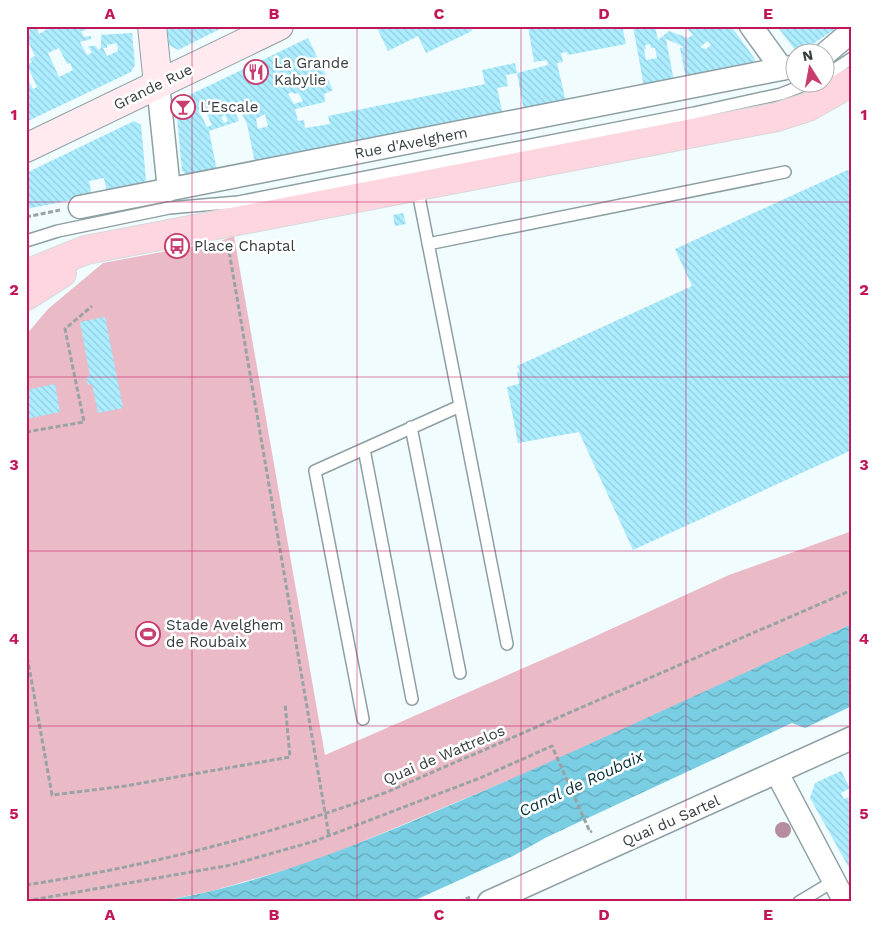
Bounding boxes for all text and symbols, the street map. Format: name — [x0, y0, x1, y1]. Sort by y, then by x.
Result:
text: A — [105, 4, 116, 23]
text: B — [269, 4, 280, 23]
text: C — [434, 4, 445, 23]
text: D — [598, 4, 610, 23]
text: E — [763, 4, 773, 23]
north arrow — [786, 42, 836, 92]
text: N — [801, 46, 814, 64]
place label: La Grande Kabylie — [274, 54, 349, 89]
restaurant icon: La Grande Kabylie — [243, 59, 269, 85]
street label: Grande Rue — [111, 60, 195, 114]
bar icon: L'Escale — [170, 94, 196, 120]
place label: L'Escale — [200, 98, 258, 116]
text: 1 — [11, 105, 17, 124]
text: 1 — [861, 105, 867, 124]
street label: Rue d'Avelghem — [353, 123, 469, 163]
bus stop icon: Place Chaptal — [164, 233, 190, 259]
place label: Place Chaptal — [194, 237, 296, 255]
text: 2 — [9, 280, 19, 299]
text: 2 — [859, 280, 869, 299]
text: 3 — [9, 455, 19, 474]
text: 3 — [859, 455, 869, 474]
place label: Stade Avelghem de Roubaix — [166, 616, 284, 651]
sports icon: Stade Avelghem de Roubaix — [135, 621, 161, 647]
text: 4 — [9, 629, 19, 648]
text: 4 — [859, 629, 869, 648]
street label: Quai de Wattrelos — [380, 721, 508, 789]
water label: Canal de Roubaix — [516, 746, 647, 821]
street label: Quai du Sartel — [619, 791, 723, 851]
text: 5 — [9, 804, 19, 823]
text: 5 — [859, 804, 869, 823]
text: A — [105, 905, 116, 924]
text: B — [269, 905, 280, 924]
text: C — [434, 905, 445, 924]
text: D — [598, 905, 610, 924]
text: E — [763, 905, 773, 924]

